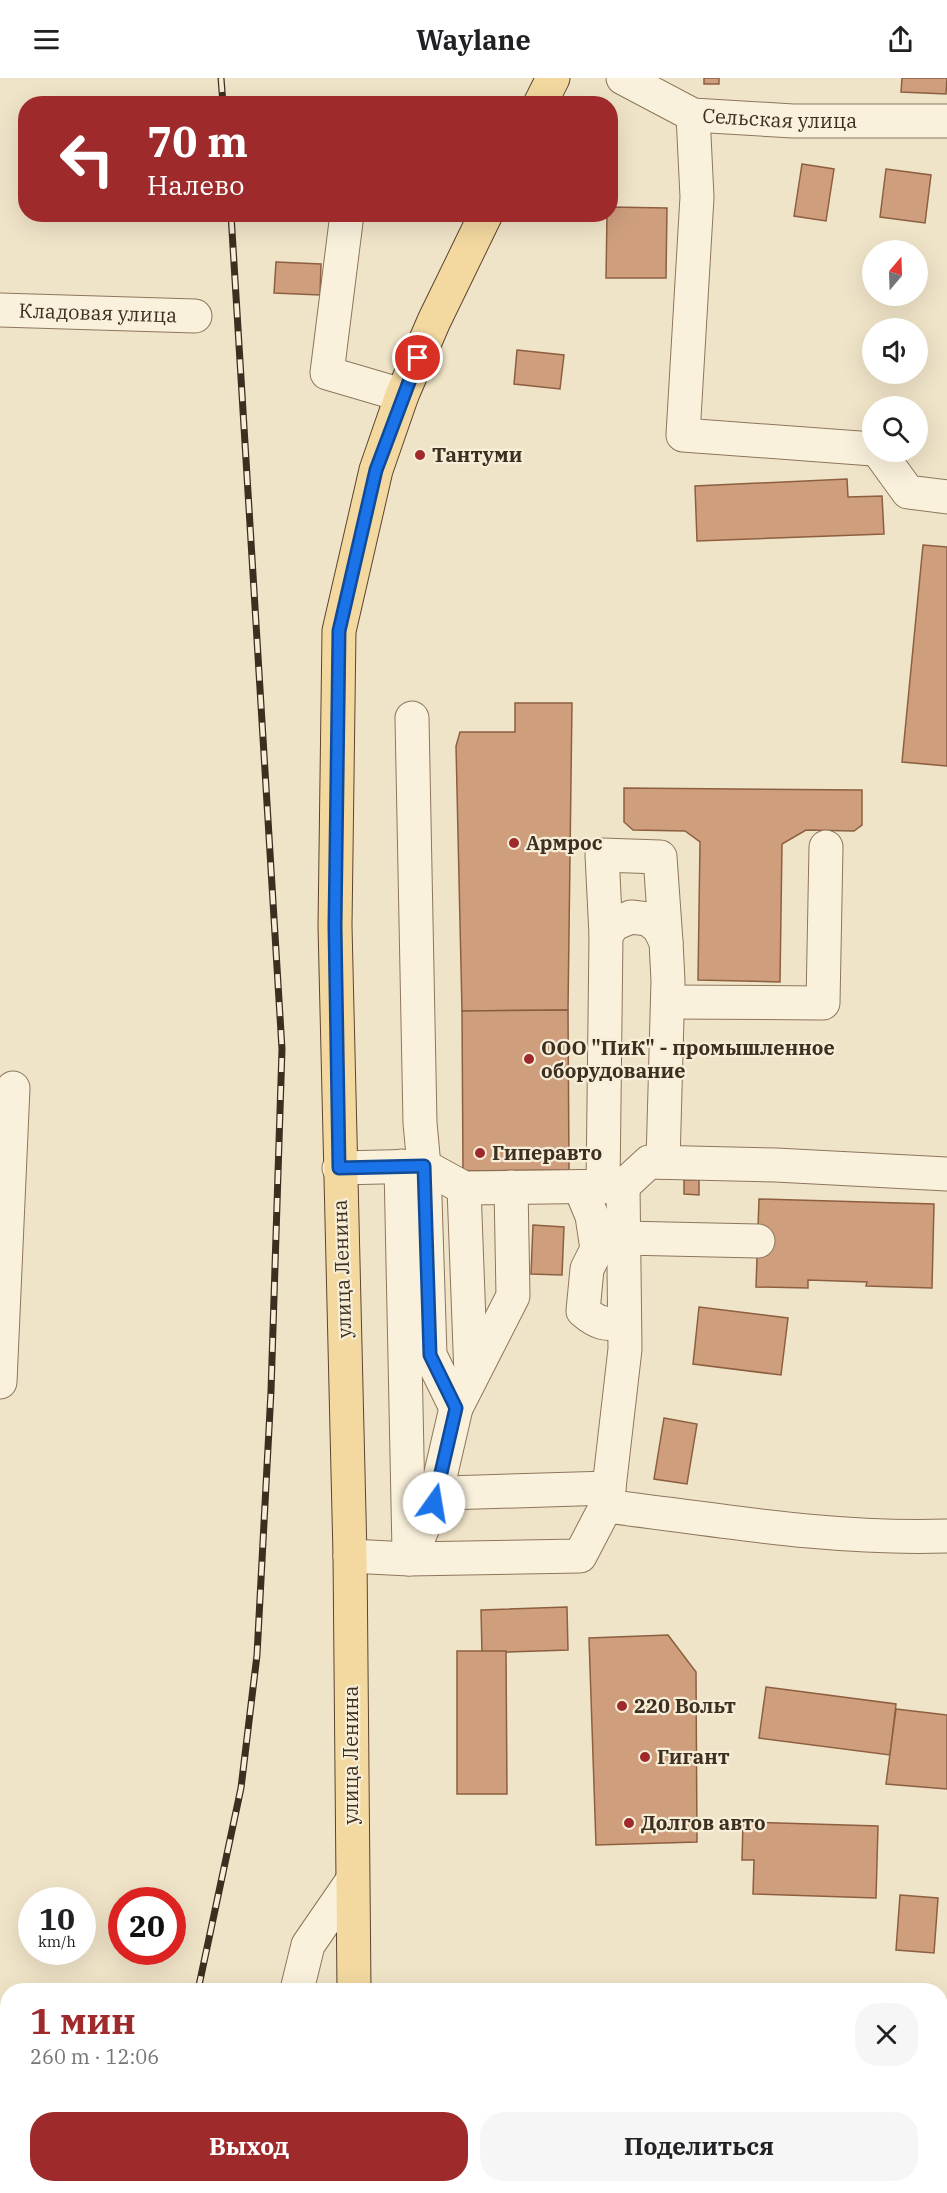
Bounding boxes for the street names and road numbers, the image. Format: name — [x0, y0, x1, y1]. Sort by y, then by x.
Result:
street label: Сельская улица — [702, 102, 857, 134]
street label: Кладовая улица — [18, 297, 178, 328]
street label: улица Ленина — [326, 1199, 357, 1339]
street label: улица Ленина — [337, 1686, 364, 1824]

